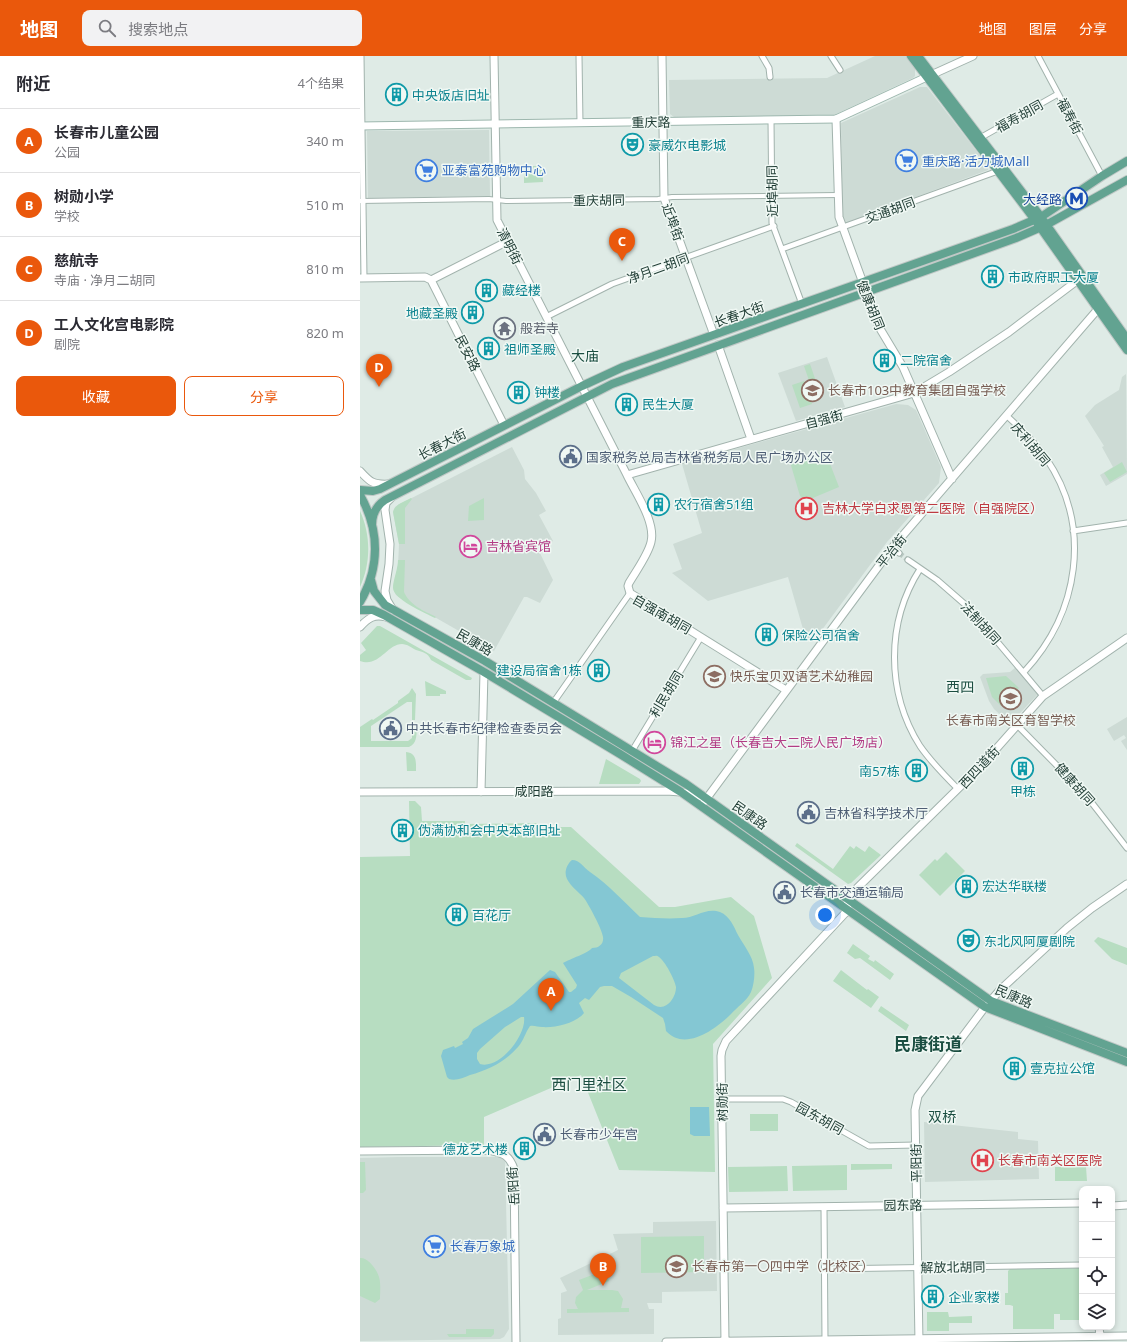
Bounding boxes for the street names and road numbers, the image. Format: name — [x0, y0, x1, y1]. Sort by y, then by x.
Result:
street label: 福寿街 — [1053, 95, 1087, 137]
street label: 福寿胡同 — [992, 96, 1046, 136]
street label: 重庆路 — [631, 113, 671, 131]
street label: 近埠胡同 — [763, 165, 781, 217]
street label: 重庆胡同 — [573, 191, 625, 209]
street label: 交通胡同 — [862, 193, 918, 227]
street label: 近埠街 — [658, 201, 688, 243]
street label: 清明街 — [493, 225, 527, 267]
street label: 净月二胡同 — [624, 248, 692, 288]
street label: 健康胡同 — [853, 278, 889, 332]
street label: 长春大街 — [711, 297, 767, 331]
street label: 民安路 — [451, 332, 485, 374]
street label: 自强街 — [803, 405, 845, 433]
street label: 庆利胡同 — [1007, 418, 1055, 470]
street label: 长春大街 — [415, 424, 469, 464]
street label: 平治街 — [872, 530, 910, 572]
street label: 自强南胡同 — [629, 590, 695, 638]
street label: 法制胡同 — [957, 598, 1005, 648]
street label: 民康路 — [454, 624, 496, 660]
street label: 利民胡同 — [645, 667, 687, 721]
street label: 西四道街 — [955, 742, 1003, 792]
street label: 健康胡同 — [1051, 759, 1099, 809]
street label: 咸阳路 — [514, 782, 554, 800]
street label: 民康路 — [729, 796, 771, 834]
street label: 民康路 — [993, 980, 1035, 1012]
street label: 树勋街 — [713, 1082, 731, 1122]
street label: 园东胡同 — [793, 1098, 847, 1138]
street label: 平阳街 — [907, 1143, 925, 1183]
street label: 岳阳街 — [503, 1166, 523, 1206]
street label: 园东路 — [883, 1196, 923, 1214]
street label: 解放北胡同 — [920, 1257, 986, 1277]

